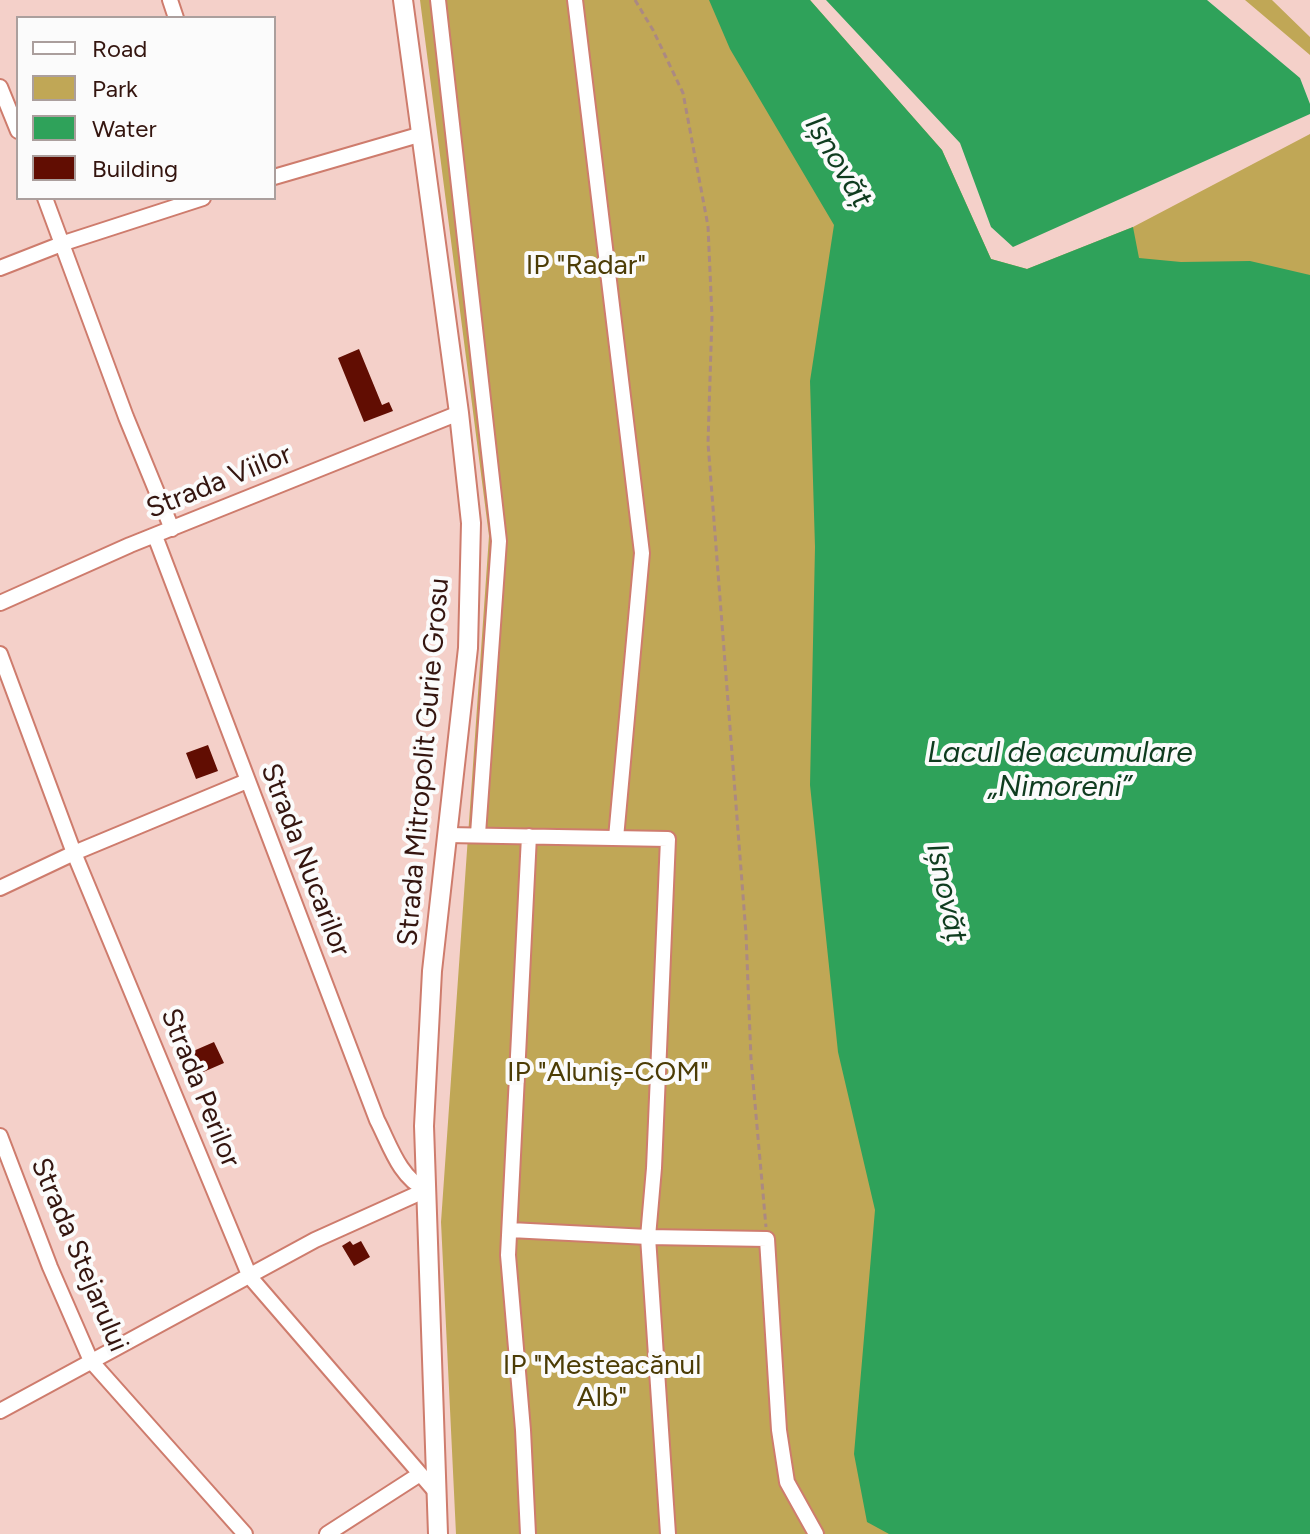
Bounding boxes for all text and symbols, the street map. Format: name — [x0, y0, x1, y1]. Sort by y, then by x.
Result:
legend — [16, 16, 276, 200]
text: Road — [92, 34, 147, 63]
text: Park — [92, 74, 138, 103]
water label: Ișnovăț — [797, 110, 879, 214]
text: Water — [92, 114, 157, 143]
text: Building — [92, 154, 178, 183]
park label: IP "Radar" — [526, 249, 646, 283]
street label: Strada Viilor — [142, 438, 296, 526]
street label: Strada Mitropolit Gurie Grosu — [391, 577, 457, 947]
water label: Lacul de acumulare „Nimoreni” — [927, 735, 1193, 806]
street label: Strada Nucarilor — [253, 759, 357, 961]
water label: Ișnovăț — [918, 840, 974, 946]
street label: Strada Perilor — [153, 1004, 247, 1172]
park label: IP "Aluniș-COM" — [507, 1056, 709, 1090]
street label: Strada Stejarului — [23, 1153, 135, 1357]
park label: IP "Mesteacănul Alb" — [503, 1349, 701, 1415]

